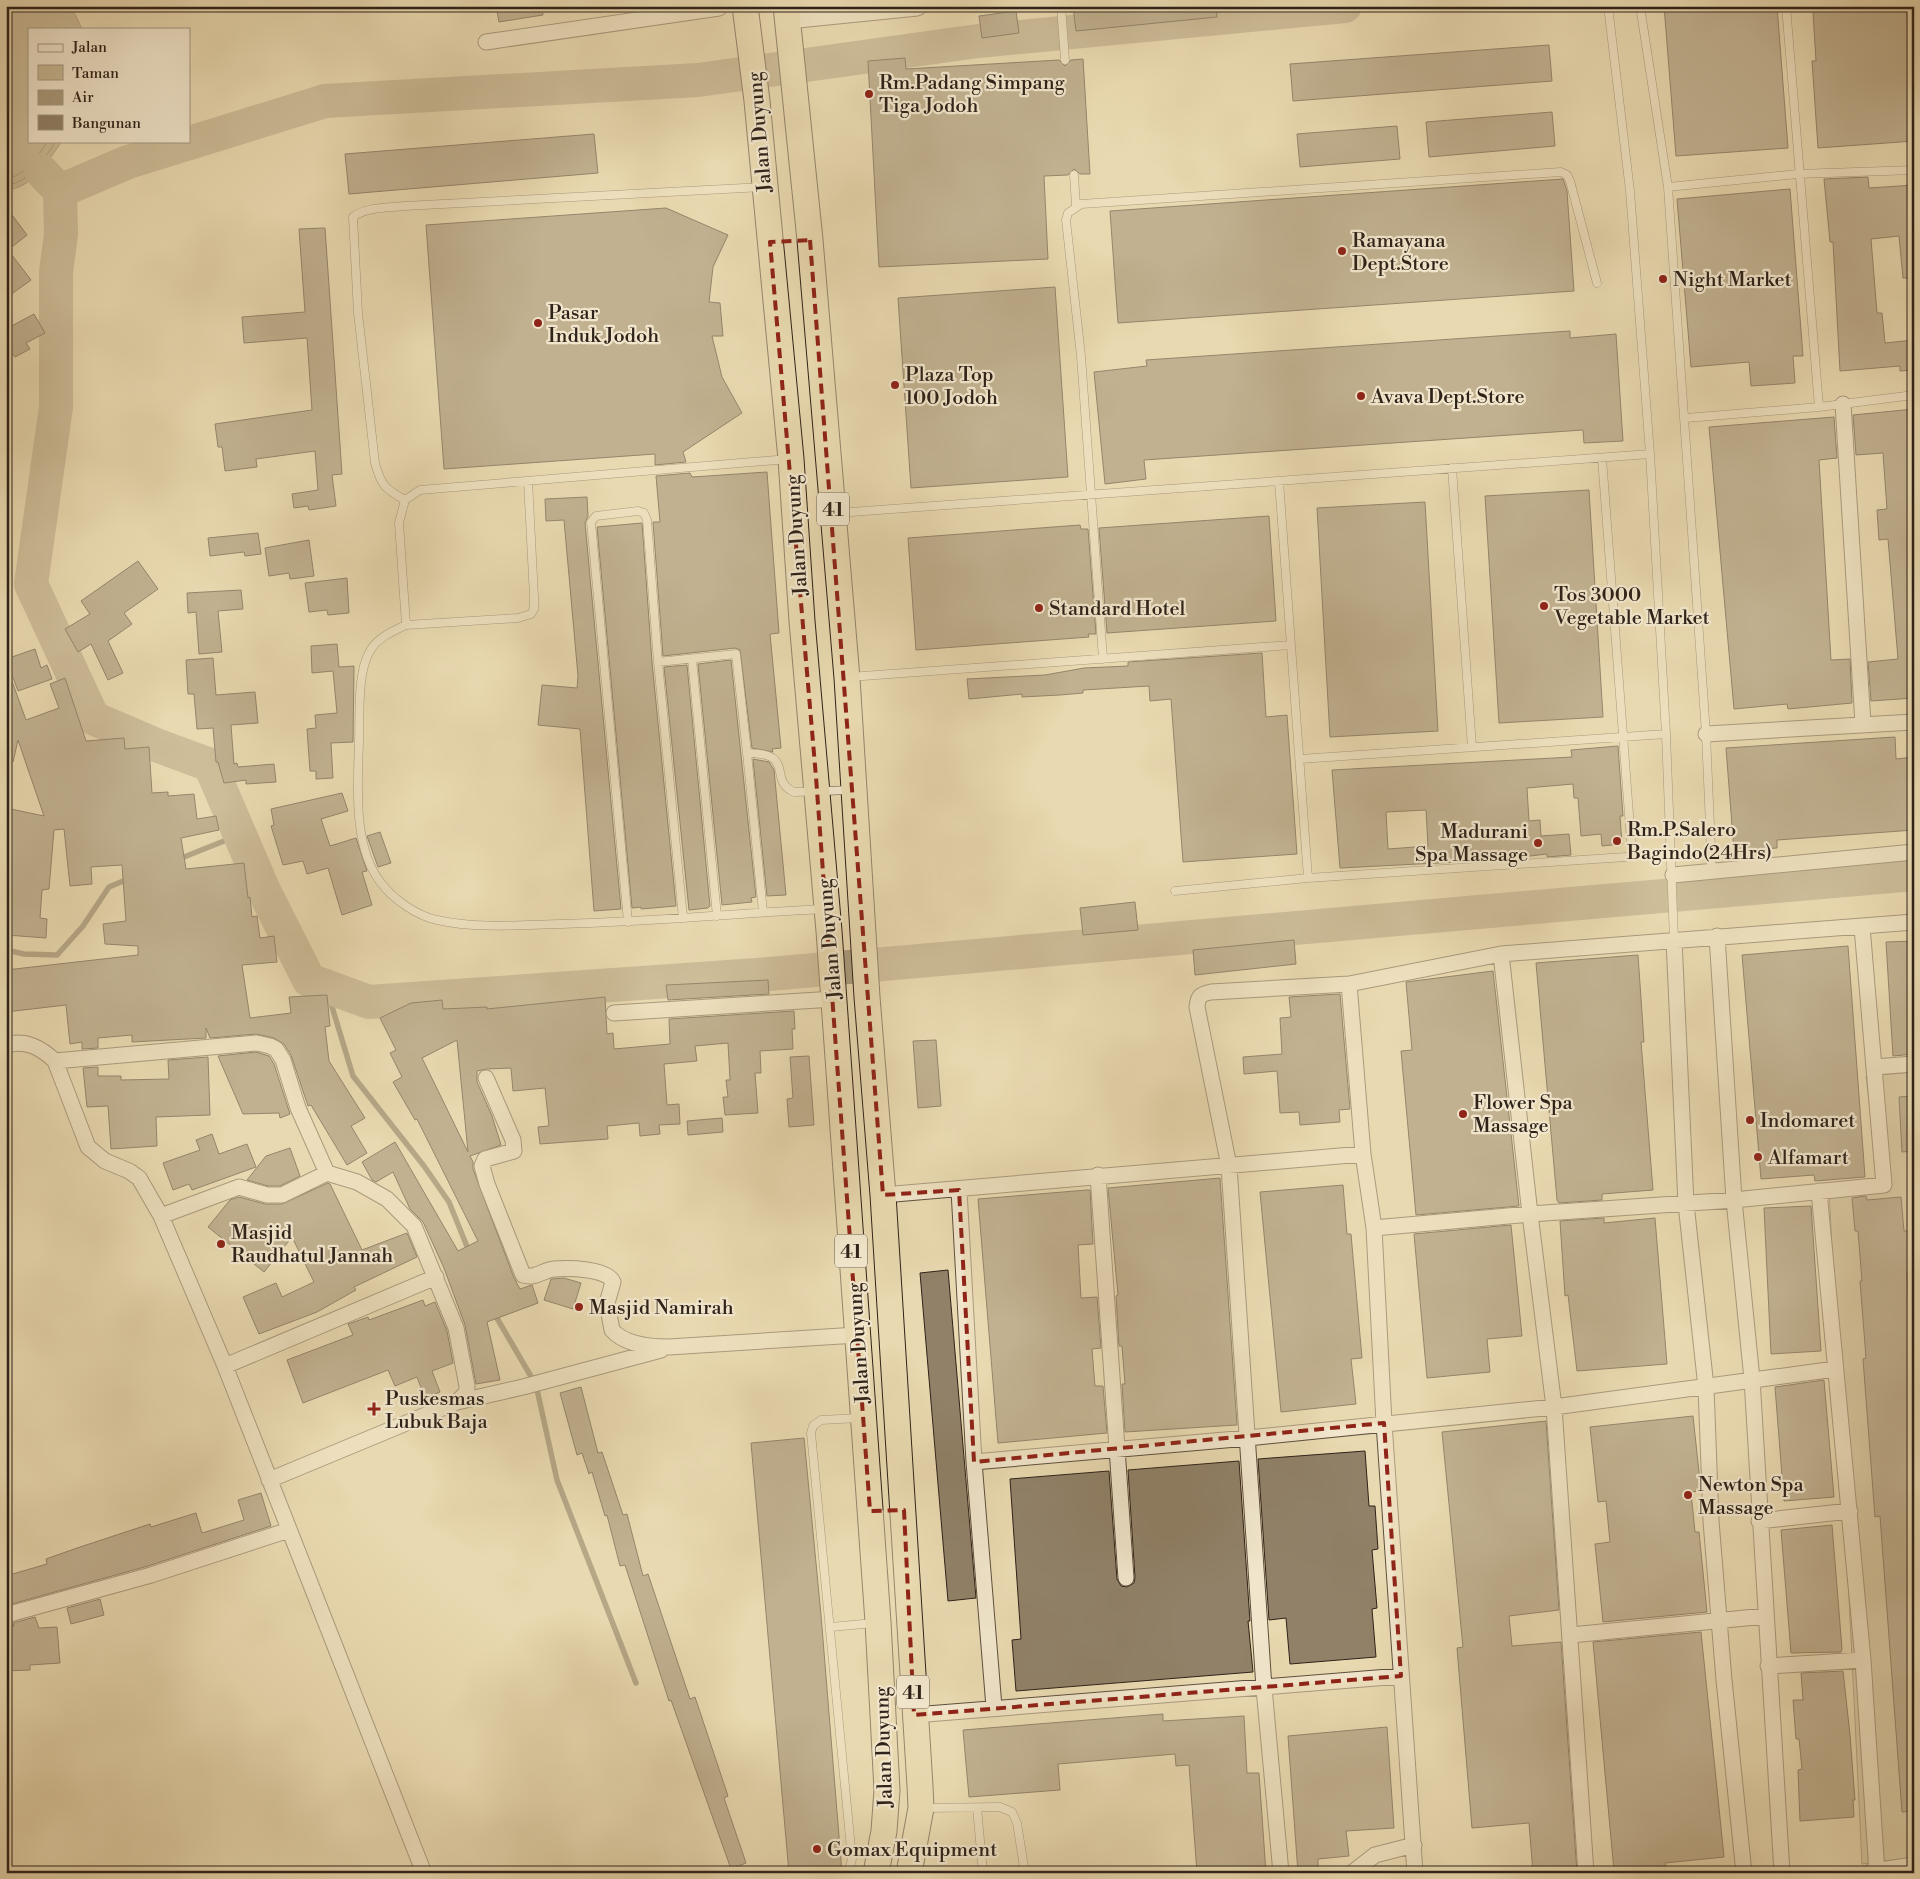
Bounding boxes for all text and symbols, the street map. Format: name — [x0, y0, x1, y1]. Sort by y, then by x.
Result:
legend — [28, 28, 190, 142]
text: Jalan — [71, 38, 107, 57]
text: Taman — [72, 64, 119, 83]
street label: Jalan Duyung — [743, 70, 778, 194]
place label: Rm.Padang Simpang Tiga Jodoh — [879, 71, 1066, 119]
text: Air — [71, 88, 94, 107]
marker: Rm.Padang Simpang Tiga Jodoh — [863, 88, 875, 100]
text: Bangunan — [71, 114, 141, 133]
place label: Ramayana Dept.Store — [1352, 229, 1449, 277]
marker: Ramayana Dept.Store — [1336, 245, 1348, 257]
place label: Night Market — [1673, 268, 1792, 293]
marker: Night Market — [1657, 273, 1669, 285]
place label: Pasar Induk Jodoh — [548, 301, 659, 349]
marker: Pasar Induk Jodoh — [532, 317, 544, 329]
place label: Plaza Top 100 Jodoh — [905, 363, 998, 411]
marker: Plaza Top 100 Jodoh — [889, 379, 901, 391]
place label: Avava Dept.Store — [1370, 385, 1525, 410]
marker: Avava Dept.Store — [1355, 390, 1367, 402]
street label: Jalan Duyung — [781, 473, 814, 597]
road number: 41 — [817, 492, 849, 526]
place label: Tos 3000 Vegetable Market — [1553, 583, 1710, 631]
place label: Standard Hotel — [1049, 597, 1185, 622]
marker: Tos 3000 Vegetable Market — [1538, 600, 1550, 612]
marker: Standard Hotel — [1033, 602, 1045, 614]
place label: Rm.P.Salero Bagindo(24Hrs) — [1626, 818, 1772, 866]
place label: Madurani Spa Massage — [1415, 820, 1528, 868]
marker: Rm.P.Salero Bagindo(24Hrs) — [1611, 835, 1623, 847]
marker: Madurani Spa Massage — [1532, 837, 1544, 849]
street label: Jalan Duyung — [813, 877, 848, 1001]
place label: Flower Spa Massage — [1473, 1091, 1574, 1139]
marker: Flower Spa Massage — [1457, 1108, 1469, 1120]
place label: Indomaret — [1760, 1109, 1855, 1134]
marker: Indomaret — [1744, 1114, 1756, 1126]
place label: Alfamart — [1767, 1146, 1849, 1171]
marker: Alfamart — [1752, 1151, 1764, 1163]
place label: Masjid Raudhatul Jannah — [231, 1221, 393, 1269]
road number: 41 — [835, 1234, 867, 1268]
marker: Masjid Raudhatul Jannah — [215, 1238, 227, 1250]
street label: Jalan Duyung — [843, 1281, 876, 1405]
place label: Masjid Namirah — [589, 1296, 734, 1321]
marker: Masjid Namirah — [573, 1301, 585, 1313]
place label: Puskesmas Lubuk Baja — [385, 1387, 489, 1435]
marker: Puskesmas Lubuk Baja — [367, 1402, 381, 1416]
place label: Newton Spa Massage — [1698, 1473, 1805, 1521]
marker: Newton Spa Massage — [1682, 1489, 1694, 1501]
road number: 41 — [897, 1675, 929, 1708]
street label: Jalan Duyung — [870, 1685, 899, 1809]
place label: Gomax Equipment — [827, 1838, 997, 1863]
marker: Gomax Equipment — [811, 1843, 823, 1855]

